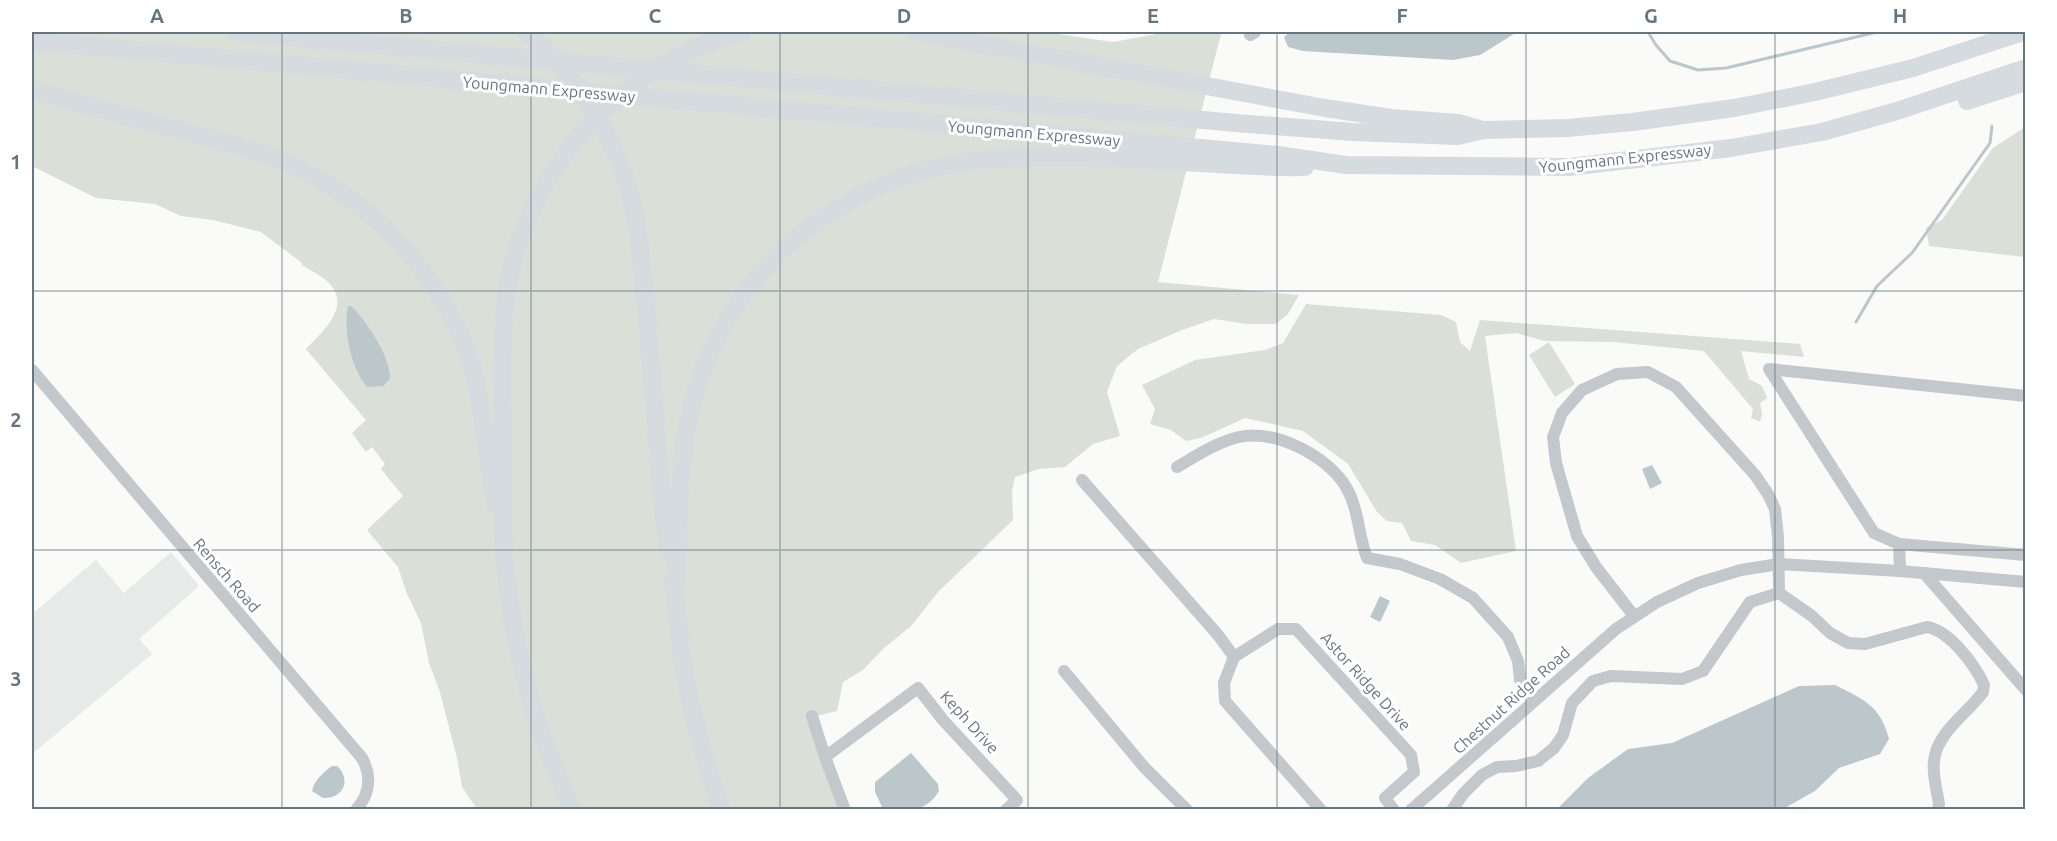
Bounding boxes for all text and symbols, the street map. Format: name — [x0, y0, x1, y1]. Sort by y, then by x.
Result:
text: A — [150, 4, 164, 27]
text: B — [399, 4, 413, 27]
text: C — [649, 4, 662, 27]
text: D — [897, 4, 911, 27]
text: E — [1147, 4, 1159, 27]
text: F — [1396, 4, 1408, 27]
text: G — [1644, 4, 1658, 27]
text: H — [1893, 4, 1907, 27]
street label: Youngmann Expressway — [462, 72, 636, 106]
street label: Youngmann Expressway — [947, 116, 1121, 150]
street label: Youngmann Expressway — [1538, 140, 1712, 176]
text: 1 — [10, 150, 22, 173]
text: 2 — [10, 408, 22, 431]
street label: Rensch Road — [190, 534, 264, 616]
street label: Astor Ridge Drive — [1317, 628, 1415, 734]
street label: Chestnut Ridge Road — [1449, 643, 1573, 757]
text: 3 — [10, 667, 22, 690]
street label: Keph Drive — [937, 687, 1003, 757]

